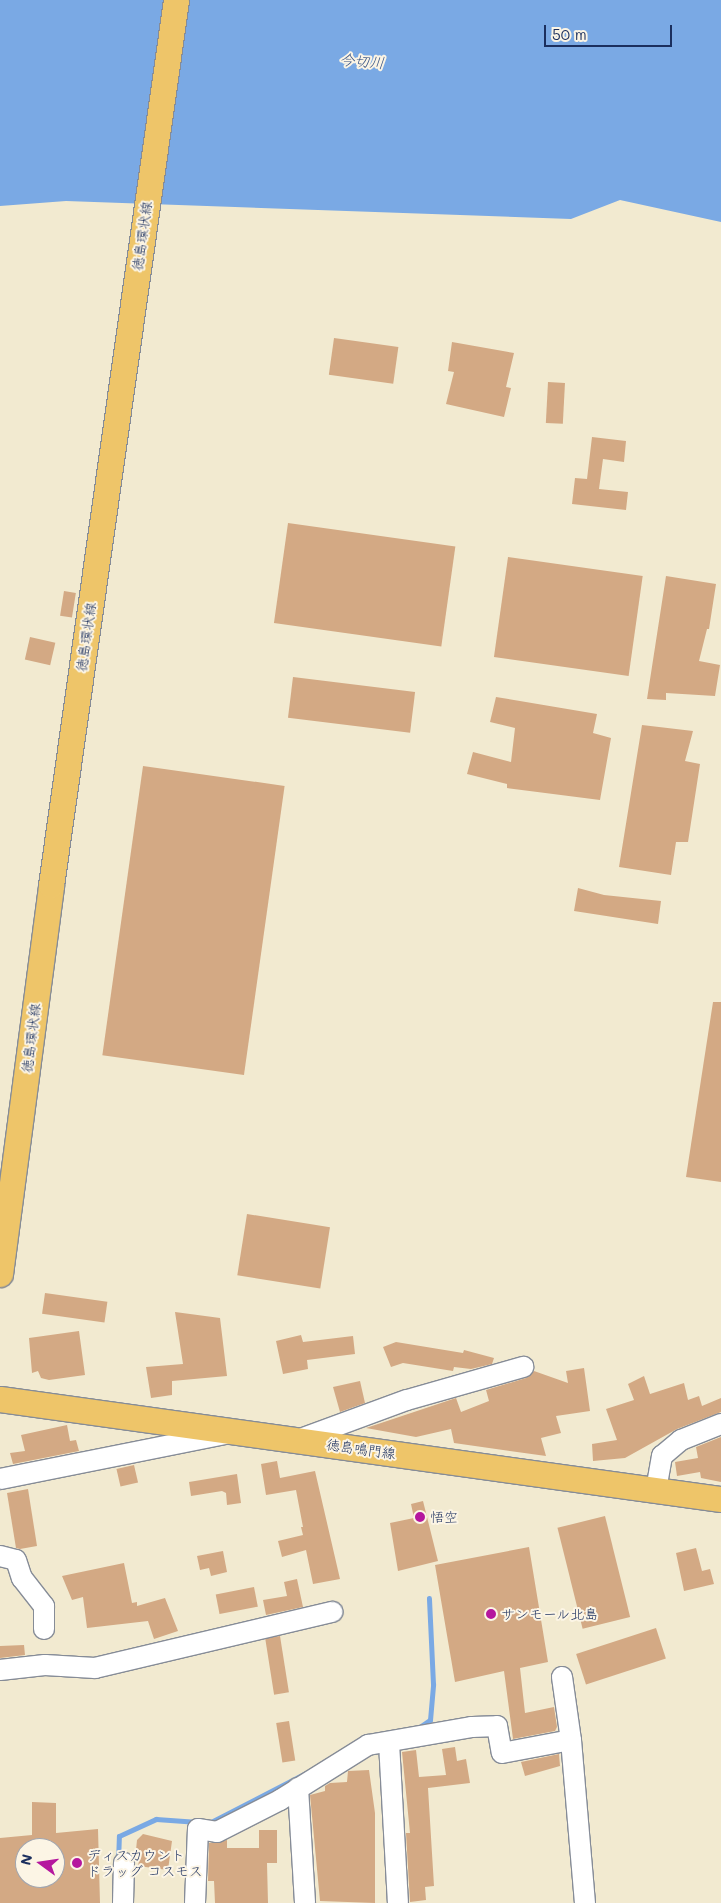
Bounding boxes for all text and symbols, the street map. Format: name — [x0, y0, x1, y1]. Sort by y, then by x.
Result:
scale bar — [546, 15, 674, 47]
text: 50 m — [552, 24, 587, 44]
water label: 今切川 — [339, 50, 385, 72]
street label: 徳島環状線 — [129, 200, 155, 272]
street label: 徳島環状線 — [73, 601, 99, 673]
street label: 徳島環状線 — [18, 1002, 44, 1074]
street label: 徳島鳴門線 — [325, 1436, 397, 1462]
place label: 悟空 — [430, 1509, 458, 1525]
marker: 悟空 — [414, 1511, 426, 1523]
place label: サンモール北島 — [501, 1606, 599, 1622]
marker: サンモール北島 — [485, 1608, 497, 1620]
north arrow — [15, 1838, 65, 1888]
place label: ディスカウント ドラッグ コスモス — [87, 1847, 203, 1880]
text: N — [15, 1852, 36, 1867]
marker: ディスカウント ドラッグ コスモス — [71, 1857, 83, 1869]

